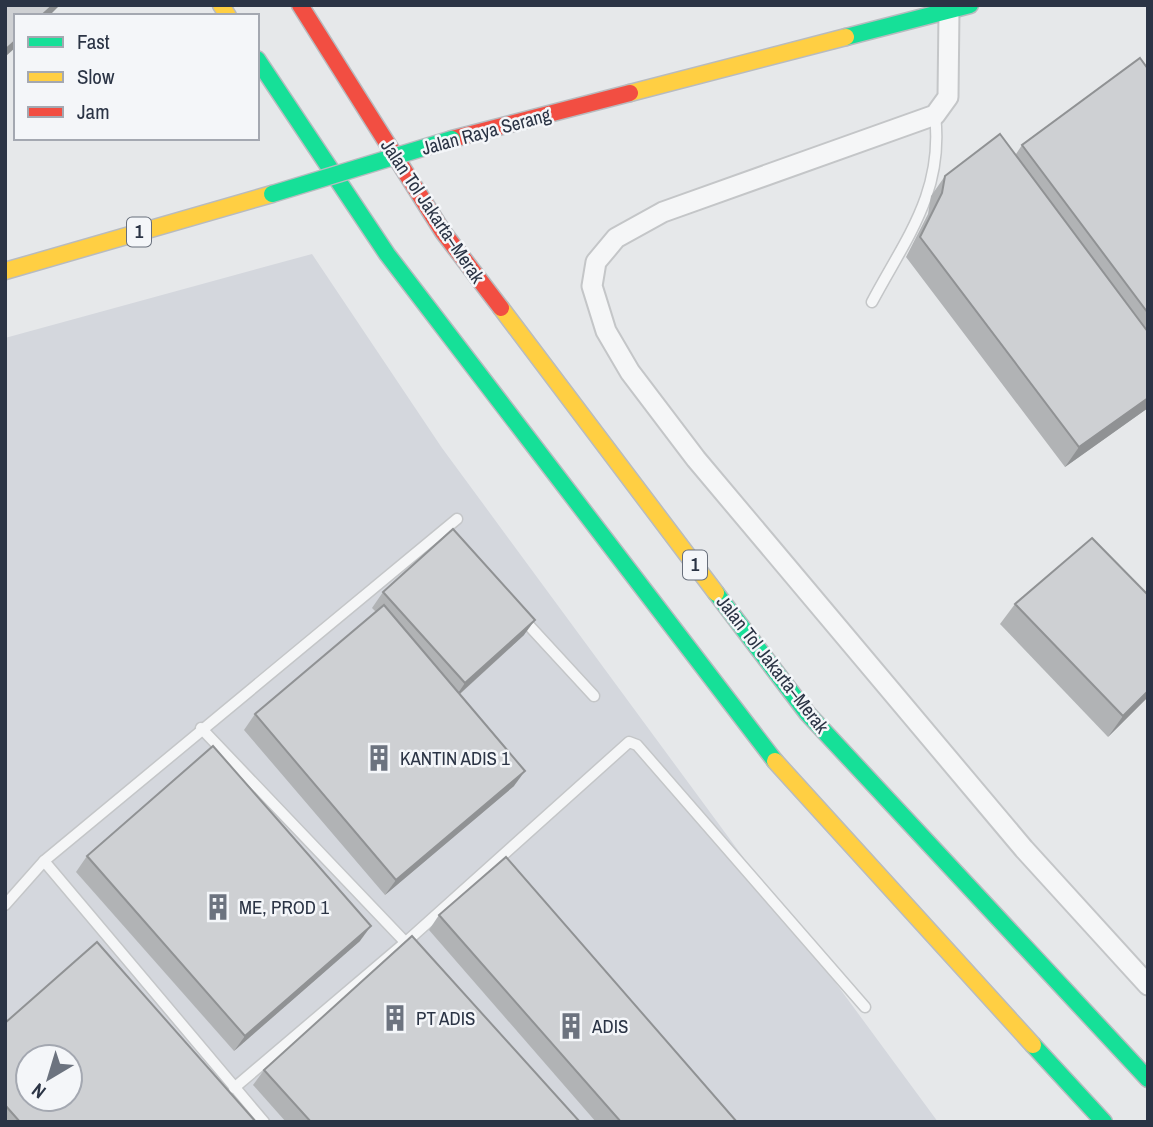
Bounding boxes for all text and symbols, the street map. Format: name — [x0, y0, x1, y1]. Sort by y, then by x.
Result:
legend — [14, 14, 259, 140]
text: Fast — [77, 27, 110, 56]
text: Slow — [77, 62, 115, 91]
text: Jam — [77, 97, 110, 126]
street label: Jalan Raya Serang — [419, 101, 554, 161]
street label: Jalan Tol Jakarta–Merak — [375, 134, 491, 288]
road number: 1 — [127, 218, 151, 246]
road number: 1 — [683, 550, 707, 580]
street label: Jalan Tol Jakarta–Merak — [711, 590, 835, 739]
building icon: KANTIN ADIS 1 — [364, 743, 394, 773]
place label: KANTIN ADIS 1 — [400, 745, 510, 771]
building icon: ME, PROD 1 — [203, 892, 233, 922]
place label: ME, PROD 1 — [239, 894, 329, 920]
building icon: PT ADIS — [380, 1003, 410, 1033]
place label: PT ADIS — [416, 1005, 476, 1031]
building icon: ADIS — [556, 1011, 586, 1041]
place label: ADIS — [591, 1013, 628, 1039]
north arrow — [14, 1043, 84, 1113]
text: N — [26, 1078, 51, 1105]

